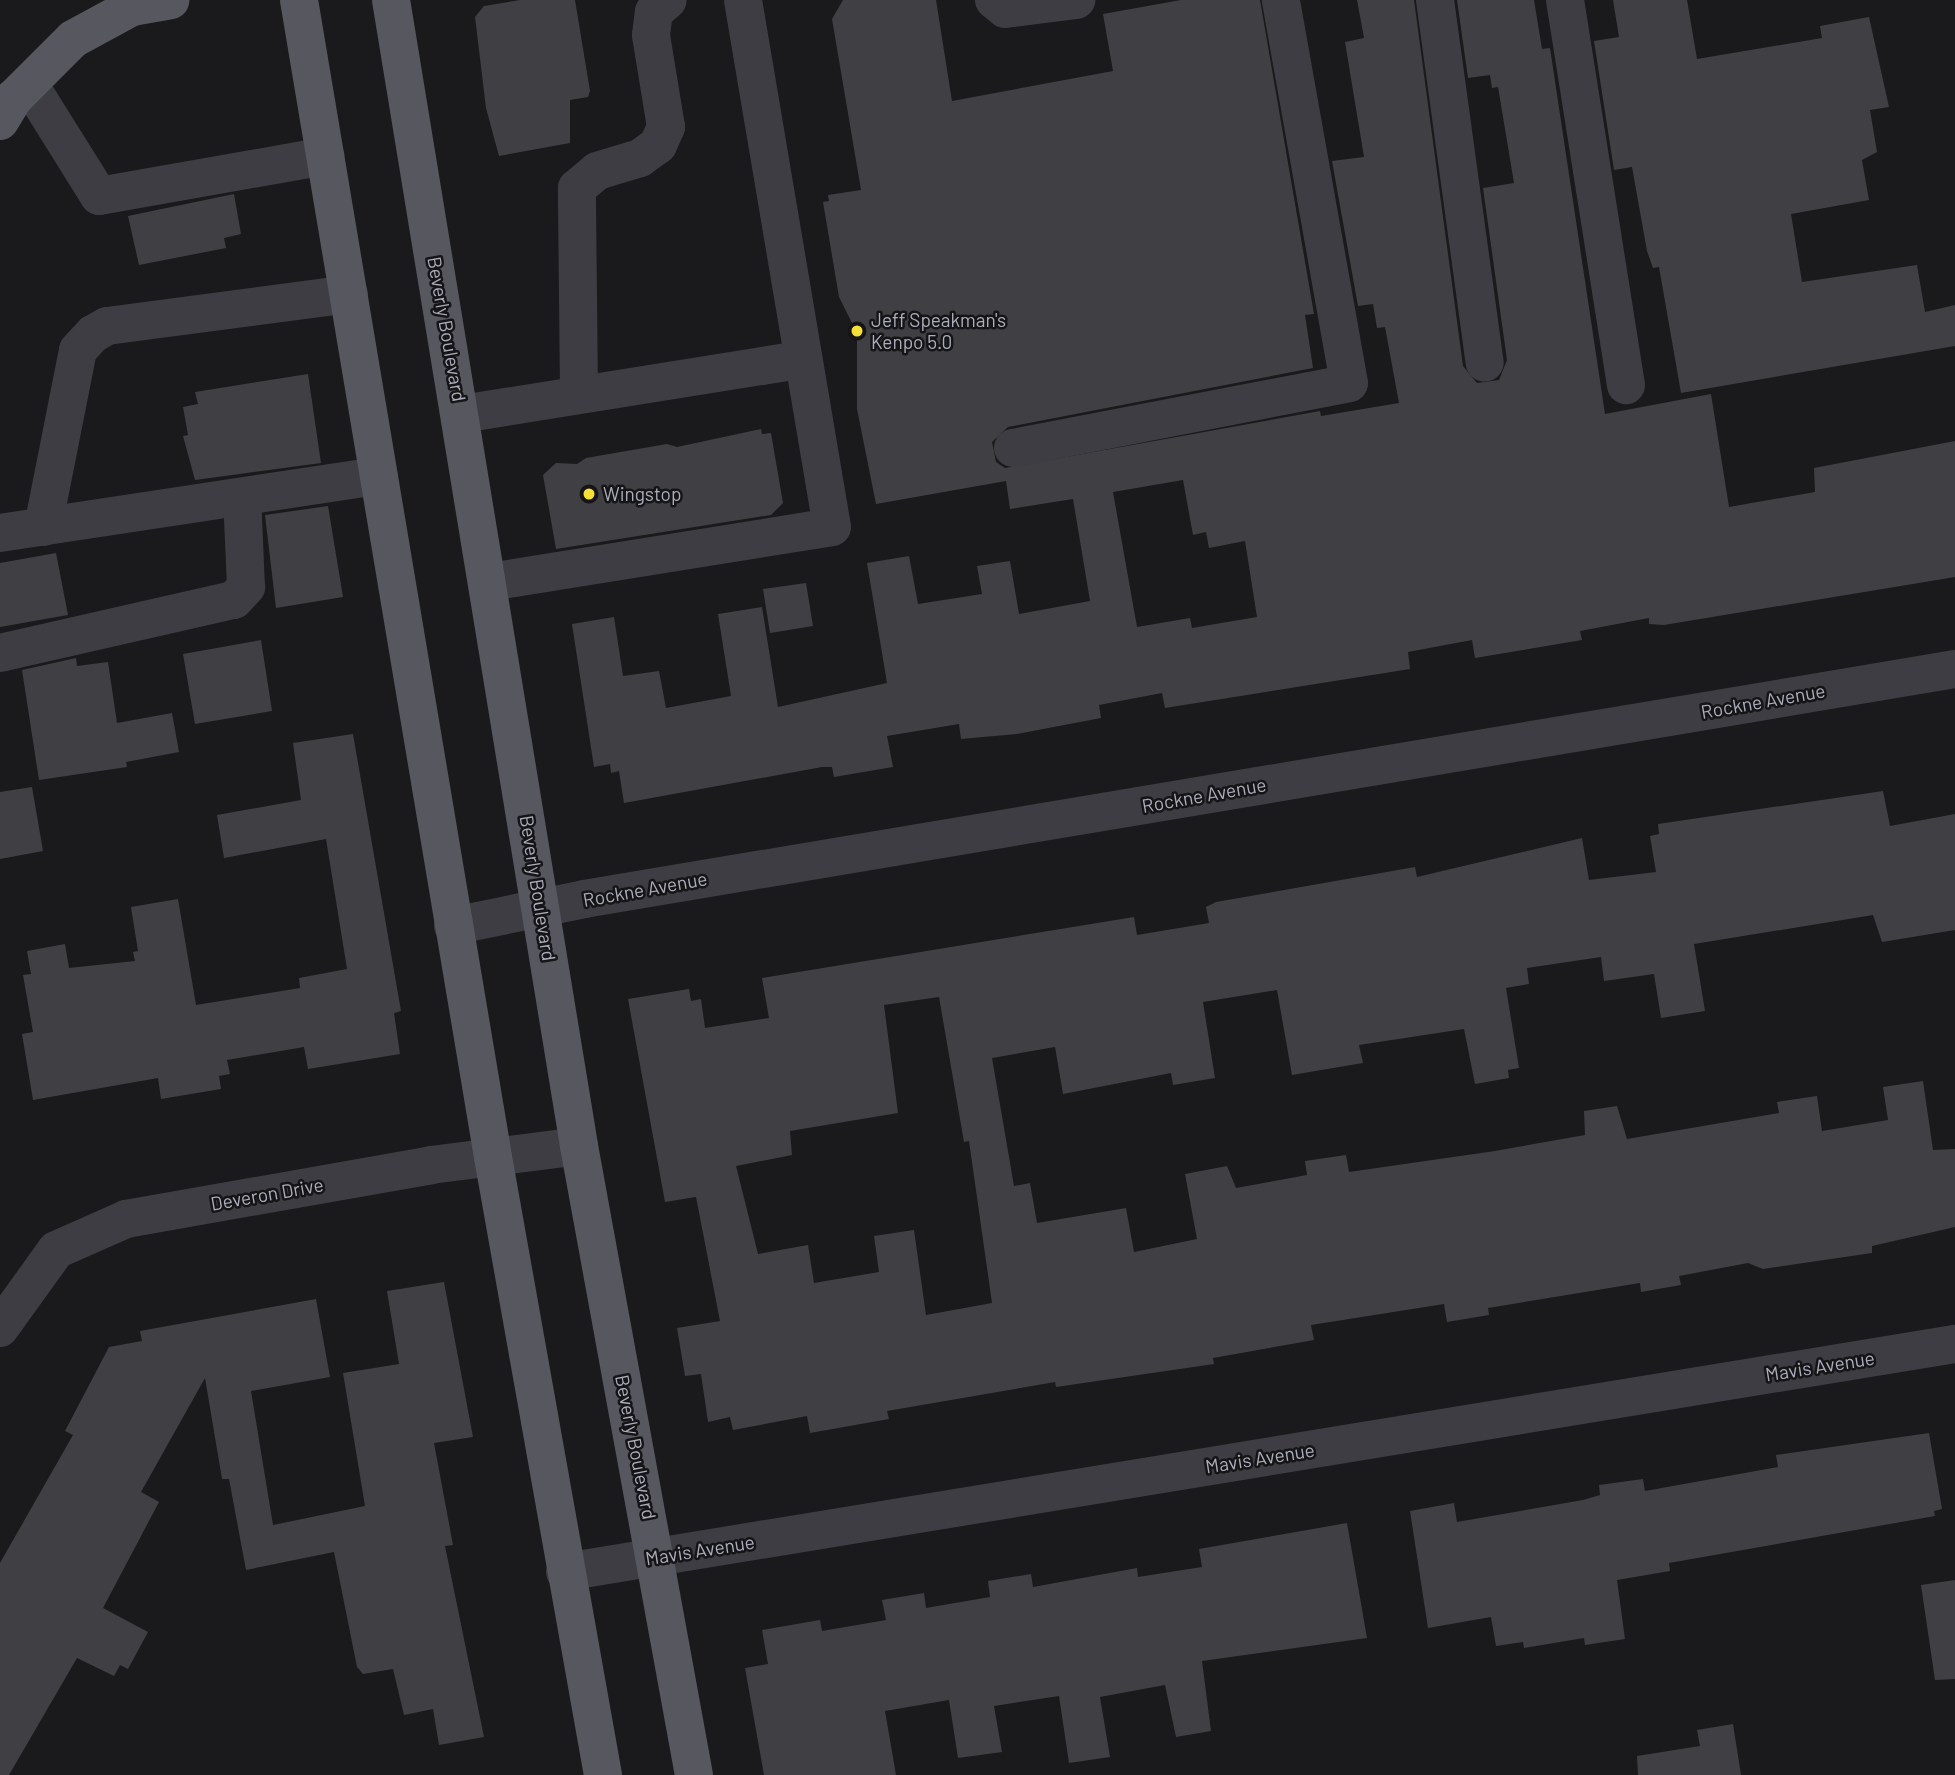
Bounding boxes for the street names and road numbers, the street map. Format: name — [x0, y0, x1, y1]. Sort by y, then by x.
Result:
street label: Beverly Boulevard — [423, 255, 471, 403]
street label: Rockne Avenue — [1699, 679, 1827, 723]
street label: Rockne Avenue — [1140, 773, 1268, 817]
street label: Beverly Boulevard — [515, 814, 561, 962]
street label: Rockne Avenue — [581, 867, 709, 911]
street label: Deveron Drive — [209, 1173, 325, 1215]
street label: Mavis Avenue — [1764, 1346, 1876, 1386]
street label: Beverly Boulevard — [611, 1373, 661, 1521]
street label: Mavis Avenue — [1204, 1438, 1316, 1478]
street label: Mavis Avenue — [644, 1530, 756, 1570]

